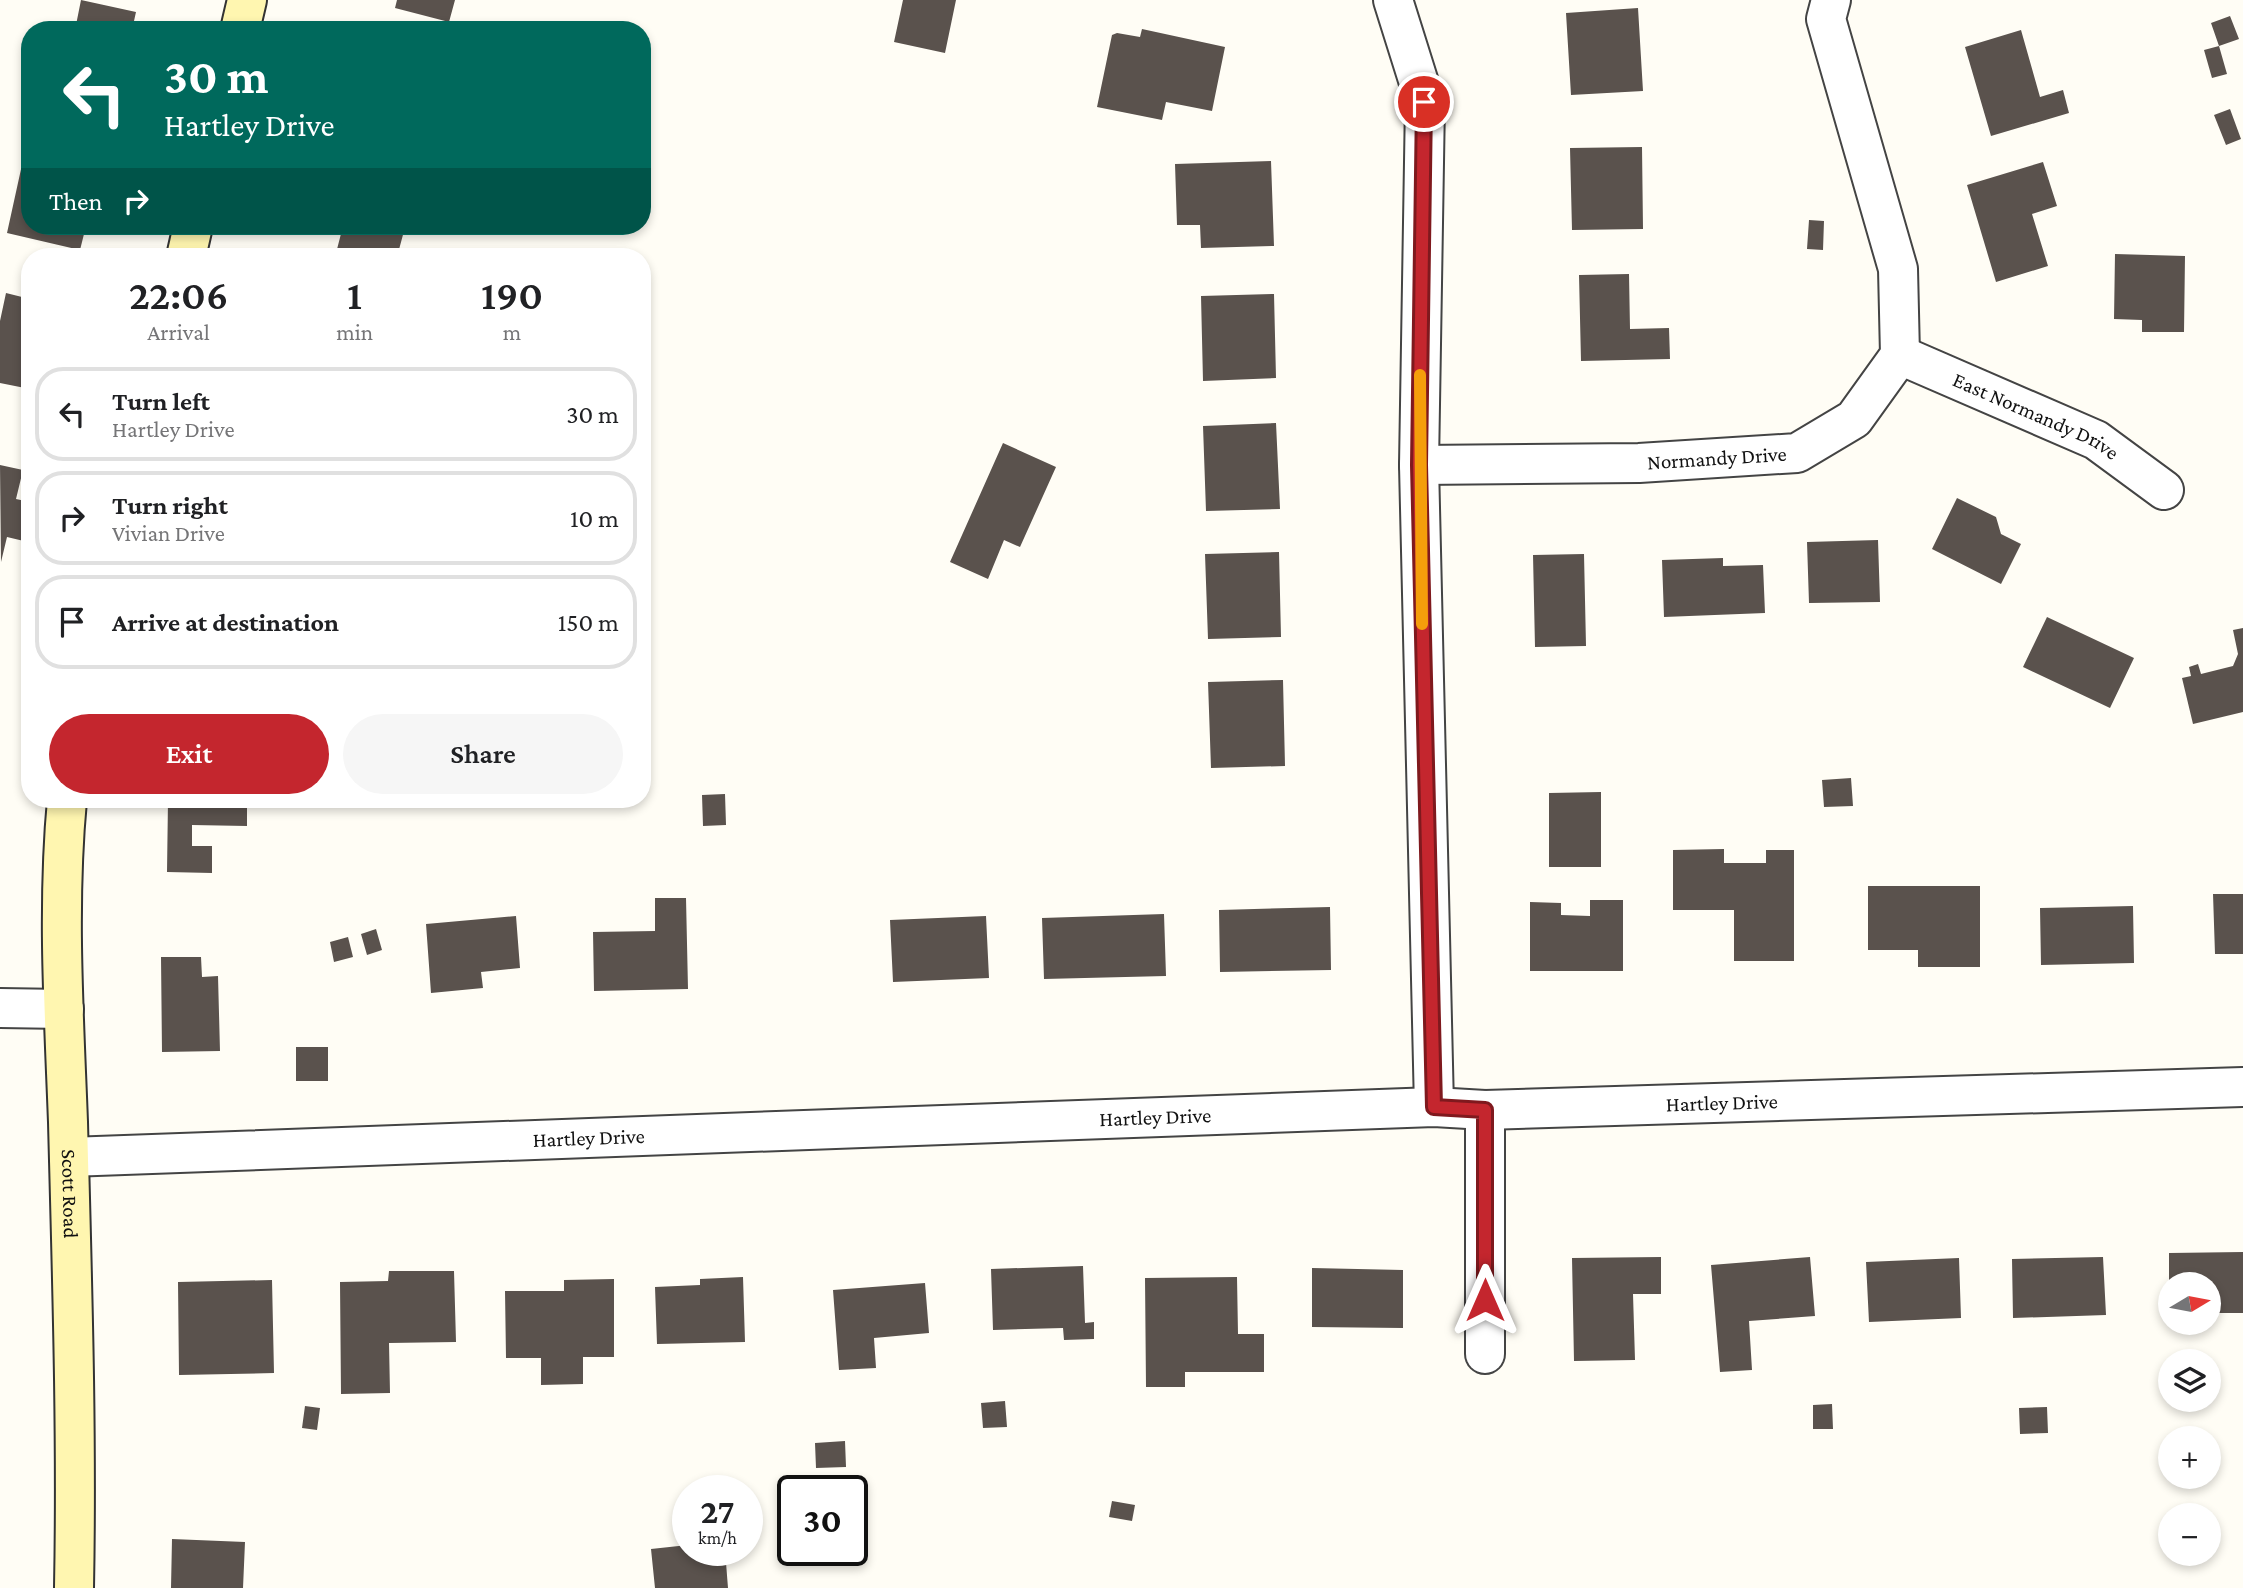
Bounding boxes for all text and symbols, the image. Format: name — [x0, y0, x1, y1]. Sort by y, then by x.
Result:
icon: left — [49, 49, 140, 140]
text: 30 m — [164, 49, 269, 104]
pin — [1394, 72, 1454, 132]
icon: arrive — [1405, 83, 1443, 121]
text: Hartley Drive — [164, 107, 335, 143]
icon: right — [117, 182, 155, 220]
text: Then — [49, 187, 103, 216]
text: 22:06 — [129, 271, 228, 318]
text: 1 — [347, 271, 362, 318]
text: 190 — [481, 271, 543, 318]
text: Arrival — [147, 319, 210, 345]
text: min — [336, 319, 373, 345]
text: m — [503, 319, 521, 345]
street label: East Normandy Drive — [1949, 367, 2124, 465]
text: Turn left — [112, 387, 210, 416]
icon: left — [53, 395, 91, 433]
text: 30 m — [566, 400, 619, 429]
text: Hartley Drive — [112, 416, 235, 442]
street label: Normandy Drive — [1646, 442, 1787, 474]
text: Turn right — [112, 491, 228, 520]
icon: right — [53, 499, 91, 537]
text: 10 m — [570, 504, 619, 533]
text: Vivian Drive — [112, 520, 225, 546]
icon: arrive — [53, 603, 91, 641]
text: Arrive at destination — [112, 608, 339, 637]
text: 150 m — [558, 608, 619, 637]
button: Exit — [49, 714, 329, 794]
button: Share — [343, 714, 623, 794]
street label: Hartley Drive — [1666, 1089, 1778, 1117]
street label: Hartley Drive — [1099, 1103, 1212, 1131]
street label: Hartley Drive — [532, 1124, 645, 1152]
street label: Scott Road — [57, 1149, 83, 1239]
position arrow — [1448, 1263, 1522, 1337]
north arrow — [2158, 1272, 2221, 1335]
map controls — [2158, 1272, 2221, 1566]
button: layers — [2158, 1349, 2221, 1412]
button: + — [2158, 1426, 2221, 1489]
speed limit sign: 30 — [777, 1475, 868, 1566]
text: 27 — [701, 1492, 734, 1531]
button: − — [2158, 1503, 2221, 1566]
text: km/h — [698, 1528, 737, 1548]

